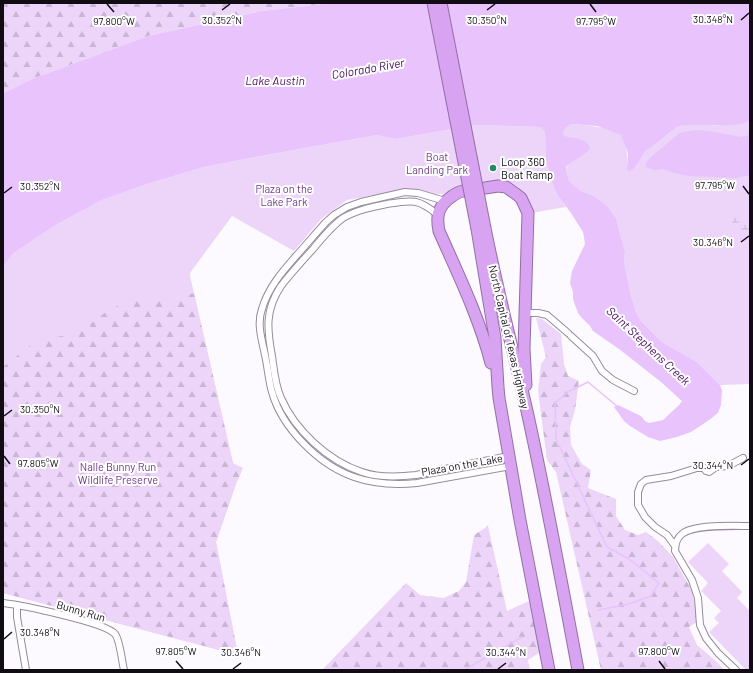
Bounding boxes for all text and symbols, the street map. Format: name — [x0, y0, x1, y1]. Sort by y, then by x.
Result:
text: 30.348°N — [693, 13, 733, 25]
text: 30.352°N — [202, 14, 242, 26]
text: 30.350°N — [467, 14, 507, 26]
text: 97.800°W — [93, 15, 135, 27]
text: 97.795°W — [576, 15, 616, 27]
water label: Colorado River — [330, 55, 406, 81]
water label: Lake Austin — [245, 73, 305, 87]
park label: Boat Landing Park — [406, 150, 469, 176]
place label: Loop 360 Boat Ramp — [501, 155, 553, 181]
marker: Loop 360 Boat Ramp — [488, 163, 498, 173]
text: 97.795°W — [695, 179, 735, 191]
text: 30.352°N — [20, 180, 60, 192]
park label: Plaza on the Lake Park — [255, 182, 313, 208]
text: 30.346°N — [693, 236, 733, 248]
street label: North Capital of Texas Highway — [487, 264, 532, 410]
water label: Saint Stephens Creek — [604, 303, 693, 388]
text: 30.350°N — [20, 403, 60, 415]
street label: Plaza on the Lake — [420, 451, 504, 478]
text: 97.805°W — [18, 457, 59, 469]
text: 30.344°N — [693, 459, 733, 471]
park label: Nalle Bunny Run Wildlife Preserve — [78, 460, 158, 486]
street label: Bunny Run — [55, 597, 107, 624]
text: 30.348°N — [20, 626, 60, 638]
text: 97.805°W — [156, 645, 197, 657]
text: 97.800°W — [638, 645, 680, 657]
text: 30.346°N — [221, 646, 261, 658]
text: 30.344°N — [486, 646, 526, 658]

